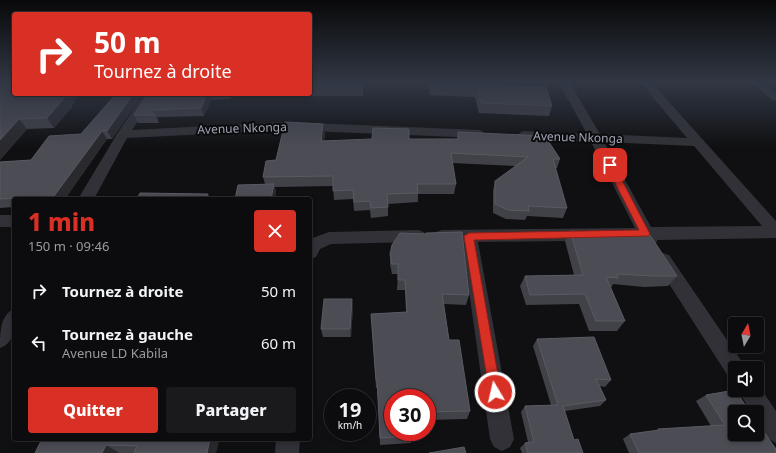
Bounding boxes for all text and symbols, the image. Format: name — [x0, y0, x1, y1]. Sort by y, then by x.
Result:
text: 50 m — [94, 23, 161, 61]
icon: right — [28, 28, 80, 80]
text: Tournez à droite — [94, 59, 232, 83]
street label: Avenue Nkonga — [197, 118, 287, 138]
street label: Avenue Nkonga — [533, 127, 623, 147]
pin — [593, 148, 627, 182]
icon: arrive — [599, 154, 621, 176]
text: 1 min — [28, 205, 95, 238]
button: close — [254, 210, 296, 252]
text: 150 m · 09:46 — [28, 237, 109, 255]
icon: right — [28, 280, 50, 302]
text: Tournez à droite — [62, 281, 183, 301]
text: 50 m — [261, 281, 296, 301]
north arrow — [728, 317, 764, 353]
map controls — [728, 317, 764, 441]
text: Tournez à gauche — [62, 324, 193, 344]
icon: left — [28, 332, 50, 354]
text: 60 m — [261, 333, 296, 353]
text: Avenue LD Kabila — [62, 344, 168, 362]
button: sound — [728, 361, 764, 397]
position arrow — [474, 371, 516, 413]
button: Quitter — [28, 387, 158, 433]
button: Partager — [166, 387, 296, 433]
speed limit sign: 30 — [384, 389, 436, 441]
text: 19 — [339, 396, 361, 423]
button: search — [728, 405, 764, 441]
text: km/h — [338, 418, 362, 432]

